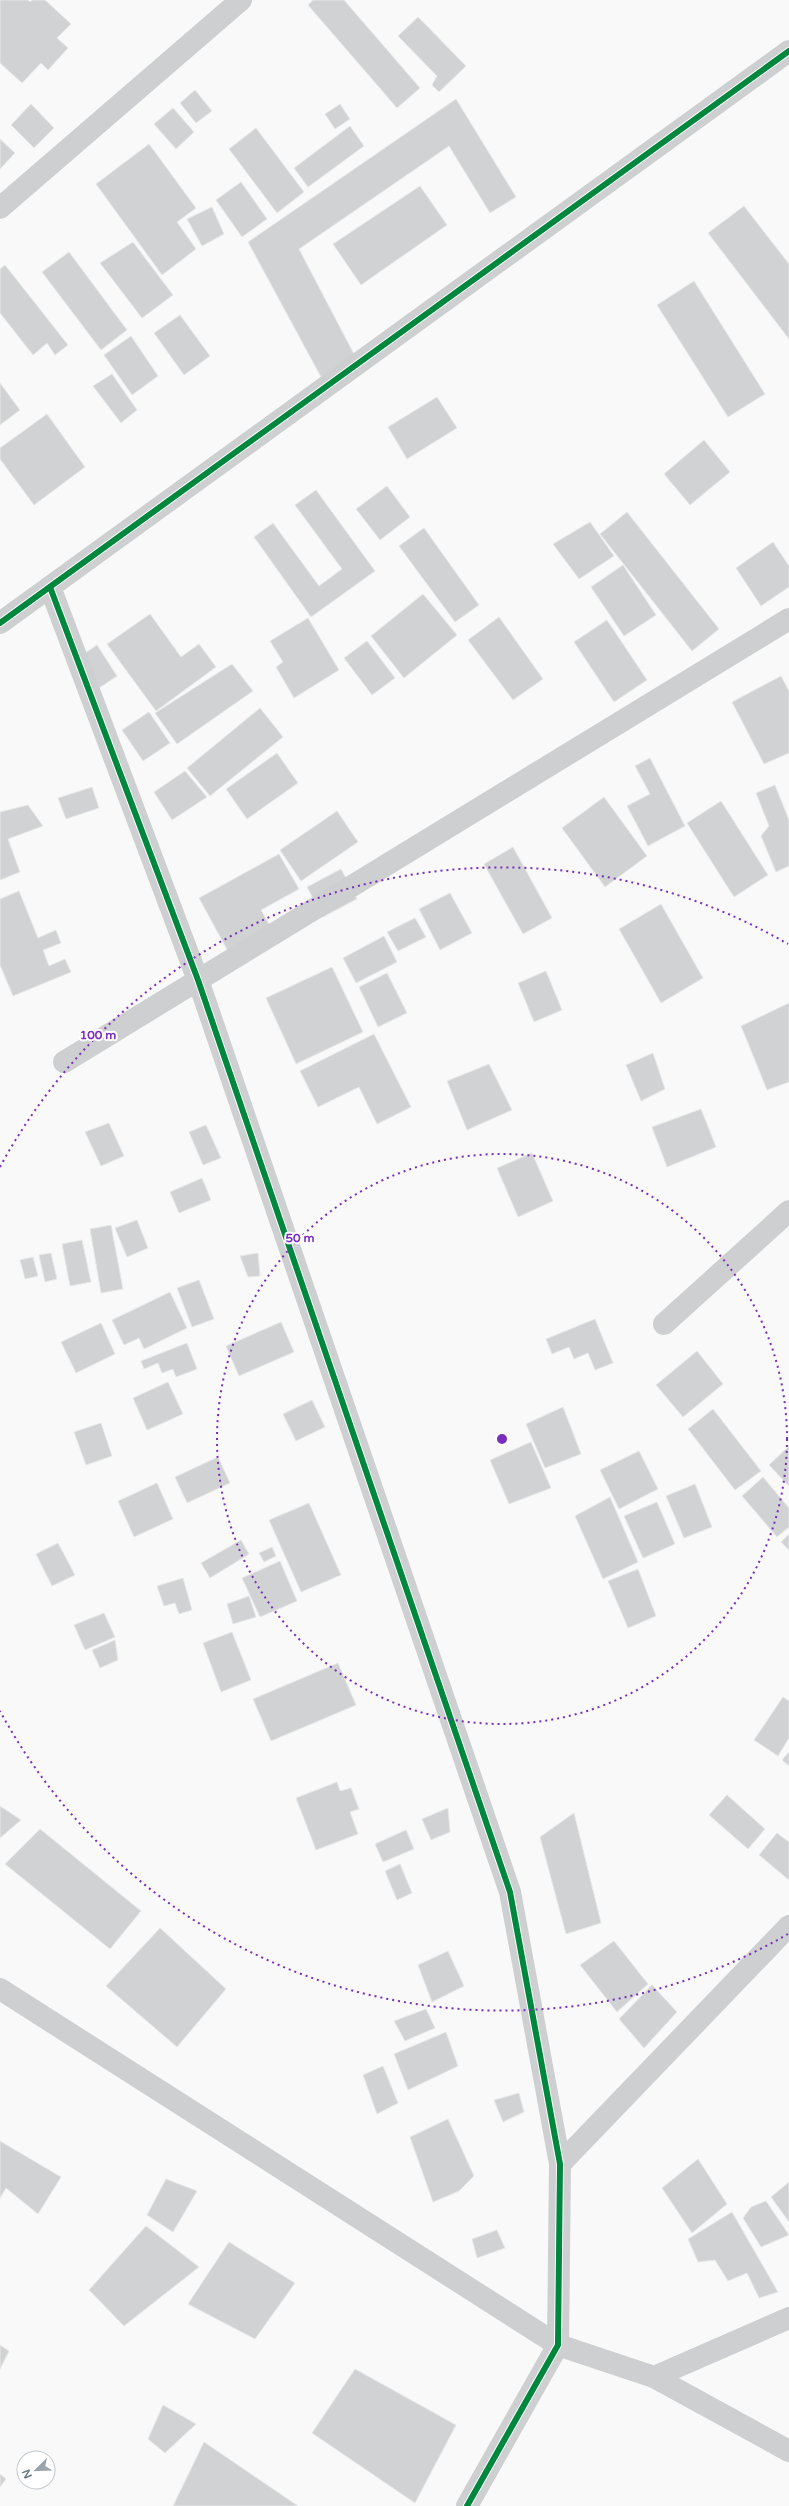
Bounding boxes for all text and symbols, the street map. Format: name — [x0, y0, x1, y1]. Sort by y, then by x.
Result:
text: 100 m — [80, 1028, 116, 1042]
text: 50 m — [285, 1231, 315, 1245]
centre of rings — [495, 1432, 509, 1446]
north arrow — [16, 2450, 56, 2490]
text: N — [20, 2467, 35, 2480]

